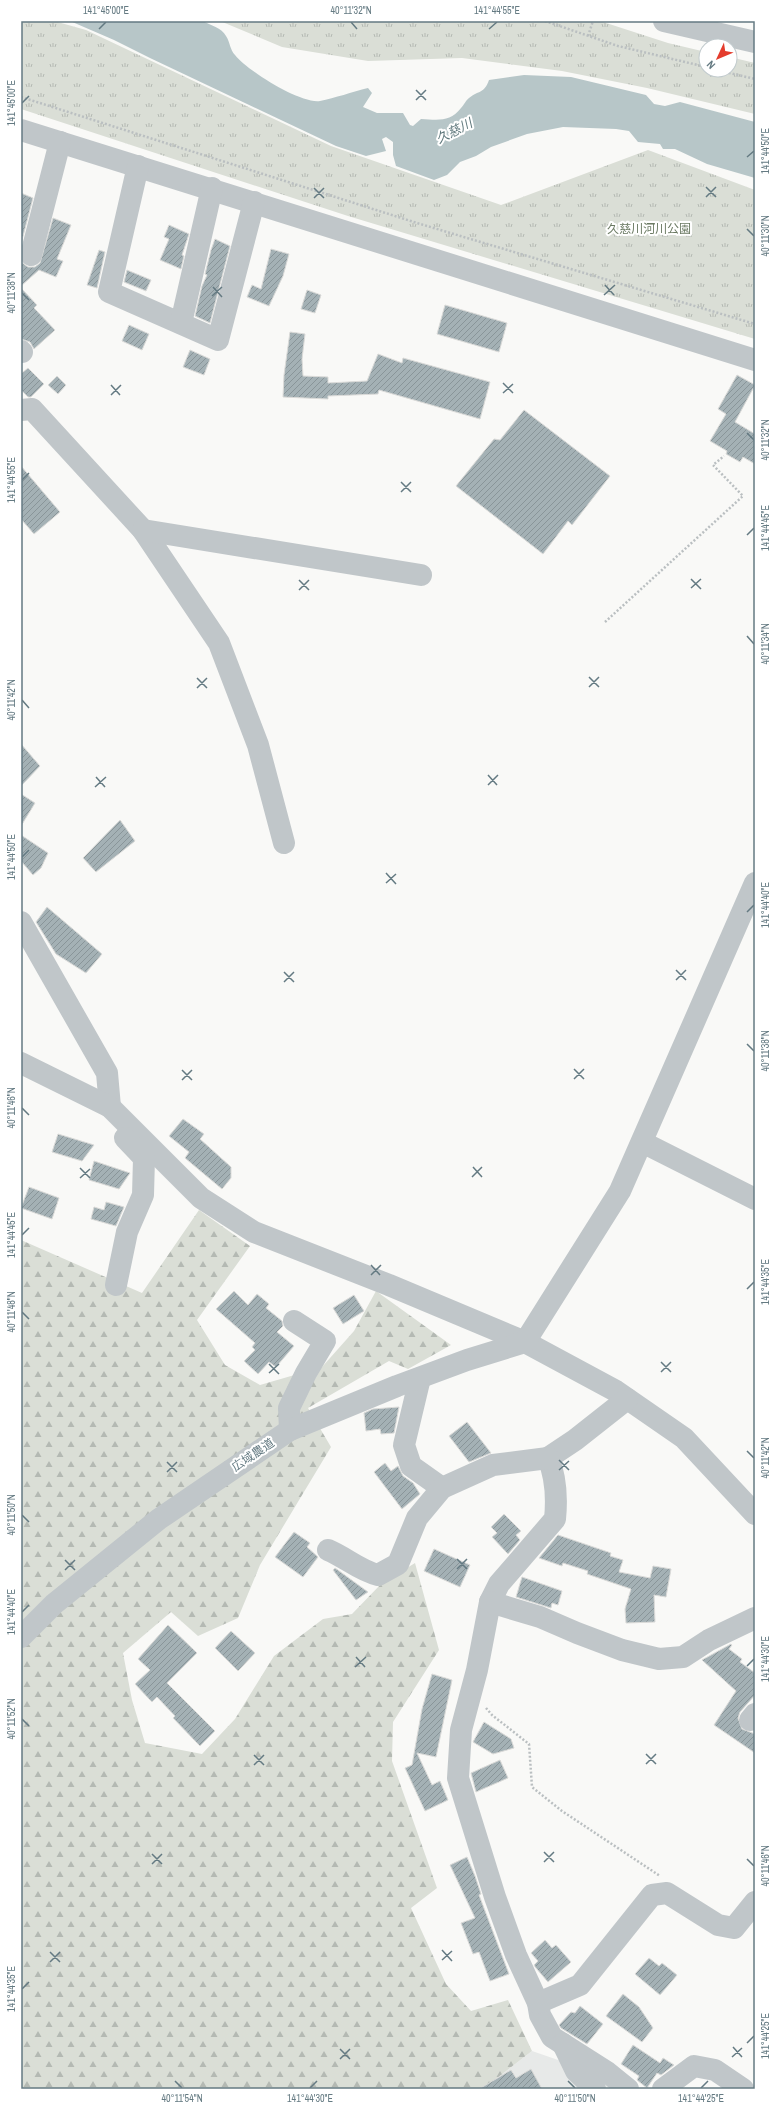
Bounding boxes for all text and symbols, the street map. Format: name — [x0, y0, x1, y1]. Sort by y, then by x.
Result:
text: 141°45'00"E — [83, 4, 129, 17]
text: 40°11'32"N — [330, 4, 372, 17]
text: 141°44'55"E — [474, 4, 520, 17]
north arrow — [698, 38, 738, 78]
text: N — [704, 58, 718, 72]
text: 141°45'00"E — [5, 80, 18, 126]
water label: 久慈川 — [433, 114, 477, 147]
text: 141°44'50"E — [759, 128, 772, 174]
text: 40°11'30"N — [759, 215, 772, 257]
park label: 久慈川河川公園 — [607, 221, 691, 237]
text: 40°11'38"N — [5, 272, 18, 314]
text: 40°11'32"N — [759, 419, 772, 461]
text: 141°44'55"E — [5, 457, 18, 503]
text: 141°44'45"E — [759, 505, 772, 551]
text: 40°11'34"N — [759, 623, 772, 665]
text: 40°11'42"N — [5, 679, 18, 721]
text: 141°44'50"E — [5, 834, 18, 880]
text: 141°44'40"E — [759, 882, 772, 928]
text: 40°11'38"N — [759, 1030, 772, 1072]
text: 40°11'46"N — [5, 1087, 18, 1129]
text: 141°44'45"E — [5, 1212, 18, 1258]
text: 141°44'35"E — [759, 1259, 772, 1305]
text: 40°11'48"N — [5, 1291, 18, 1333]
street label: 広域農道 — [229, 1435, 277, 1475]
text: 40°11'42"N — [759, 1437, 772, 1479]
text: 40°11'50"N — [5, 1494, 18, 1536]
text: 141°44'40"E — [5, 1589, 18, 1635]
text: 141°44'30"E — [759, 1636, 772, 1682]
text: 40°11'52"N — [5, 1698, 18, 1740]
text: 40°11'46"N — [759, 1845, 772, 1887]
text: 141°44'35"E — [5, 1966, 18, 2012]
text: 141°44'25"E — [759, 2013, 772, 2059]
text: 40°11'54"N — [161, 2092, 203, 2105]
text: 141°44'30"E — [287, 2092, 333, 2105]
text: 40°11'50"N — [554, 2092, 596, 2105]
text: 141°44'25"E — [678, 2092, 724, 2105]

